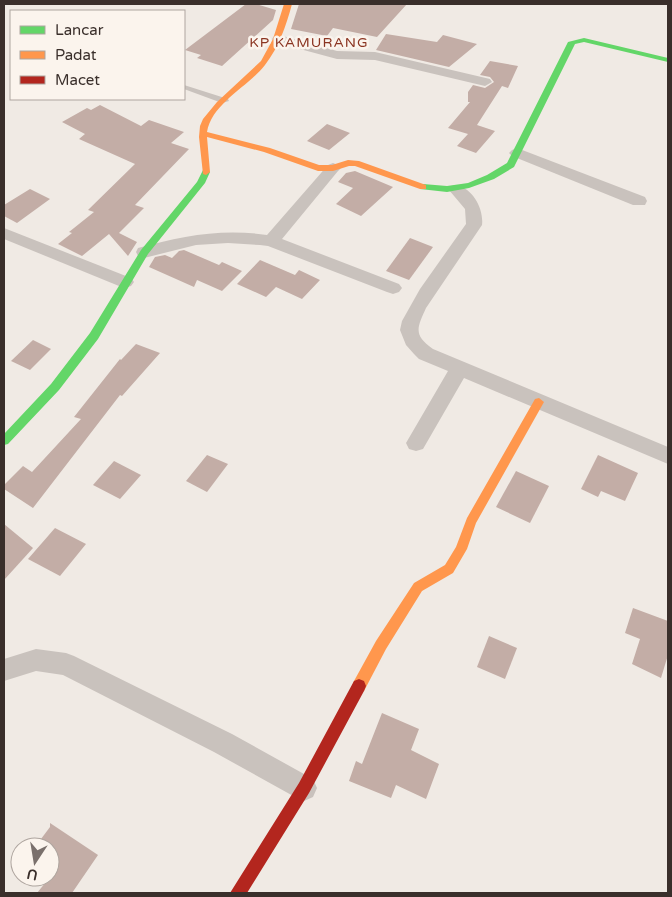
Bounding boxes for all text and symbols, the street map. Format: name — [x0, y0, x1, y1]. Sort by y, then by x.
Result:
legend — [10, 10, 185, 100]
text: Lancar — [55, 21, 104, 39]
district label: KP KAMURANG — [249, 34, 369, 51]
text: Padat — [55, 46, 97, 64]
text: Macet — [55, 71, 100, 89]
north arrow — [10, 837, 60, 887]
text: U — [25, 865, 39, 884]

